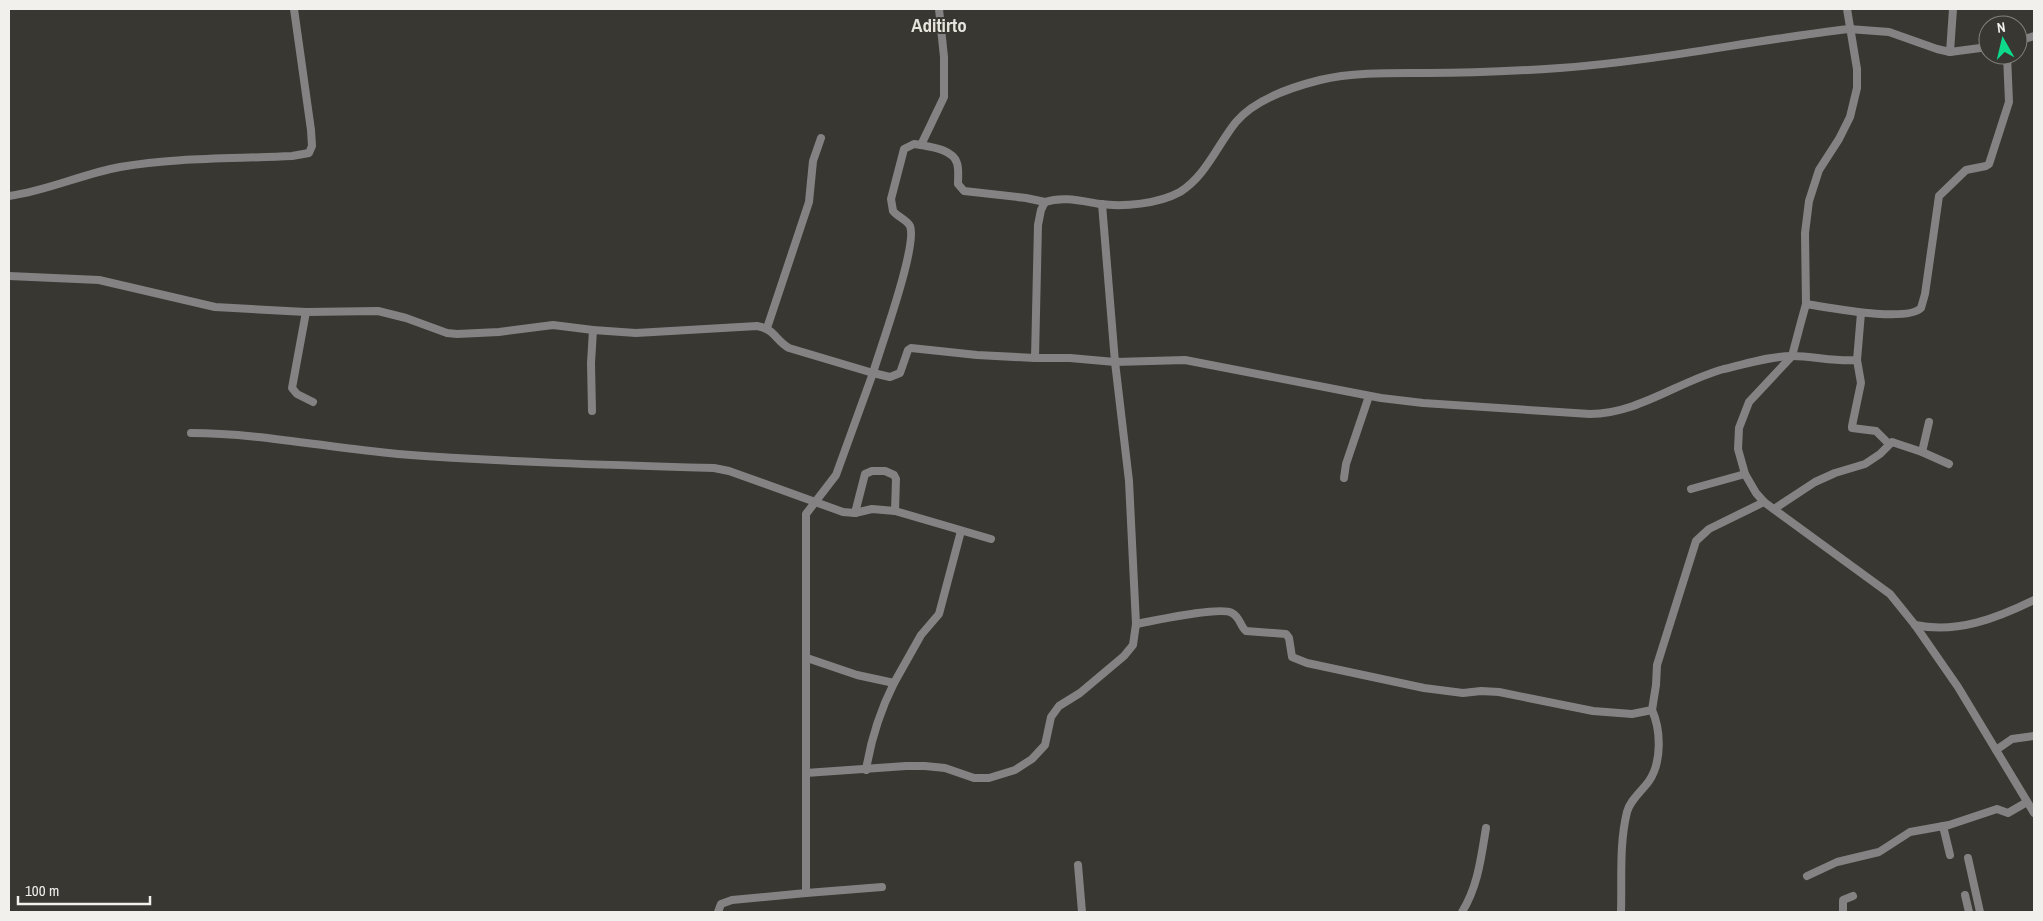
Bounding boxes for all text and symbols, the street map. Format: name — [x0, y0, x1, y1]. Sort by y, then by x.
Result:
district label: Aditirto — [911, 12, 967, 38]
north arrow — [1978, 15, 2028, 65]
text: N — [1996, 18, 2007, 37]
scale bar — [18, 874, 150, 906]
text: 100 m — [25, 880, 59, 901]

